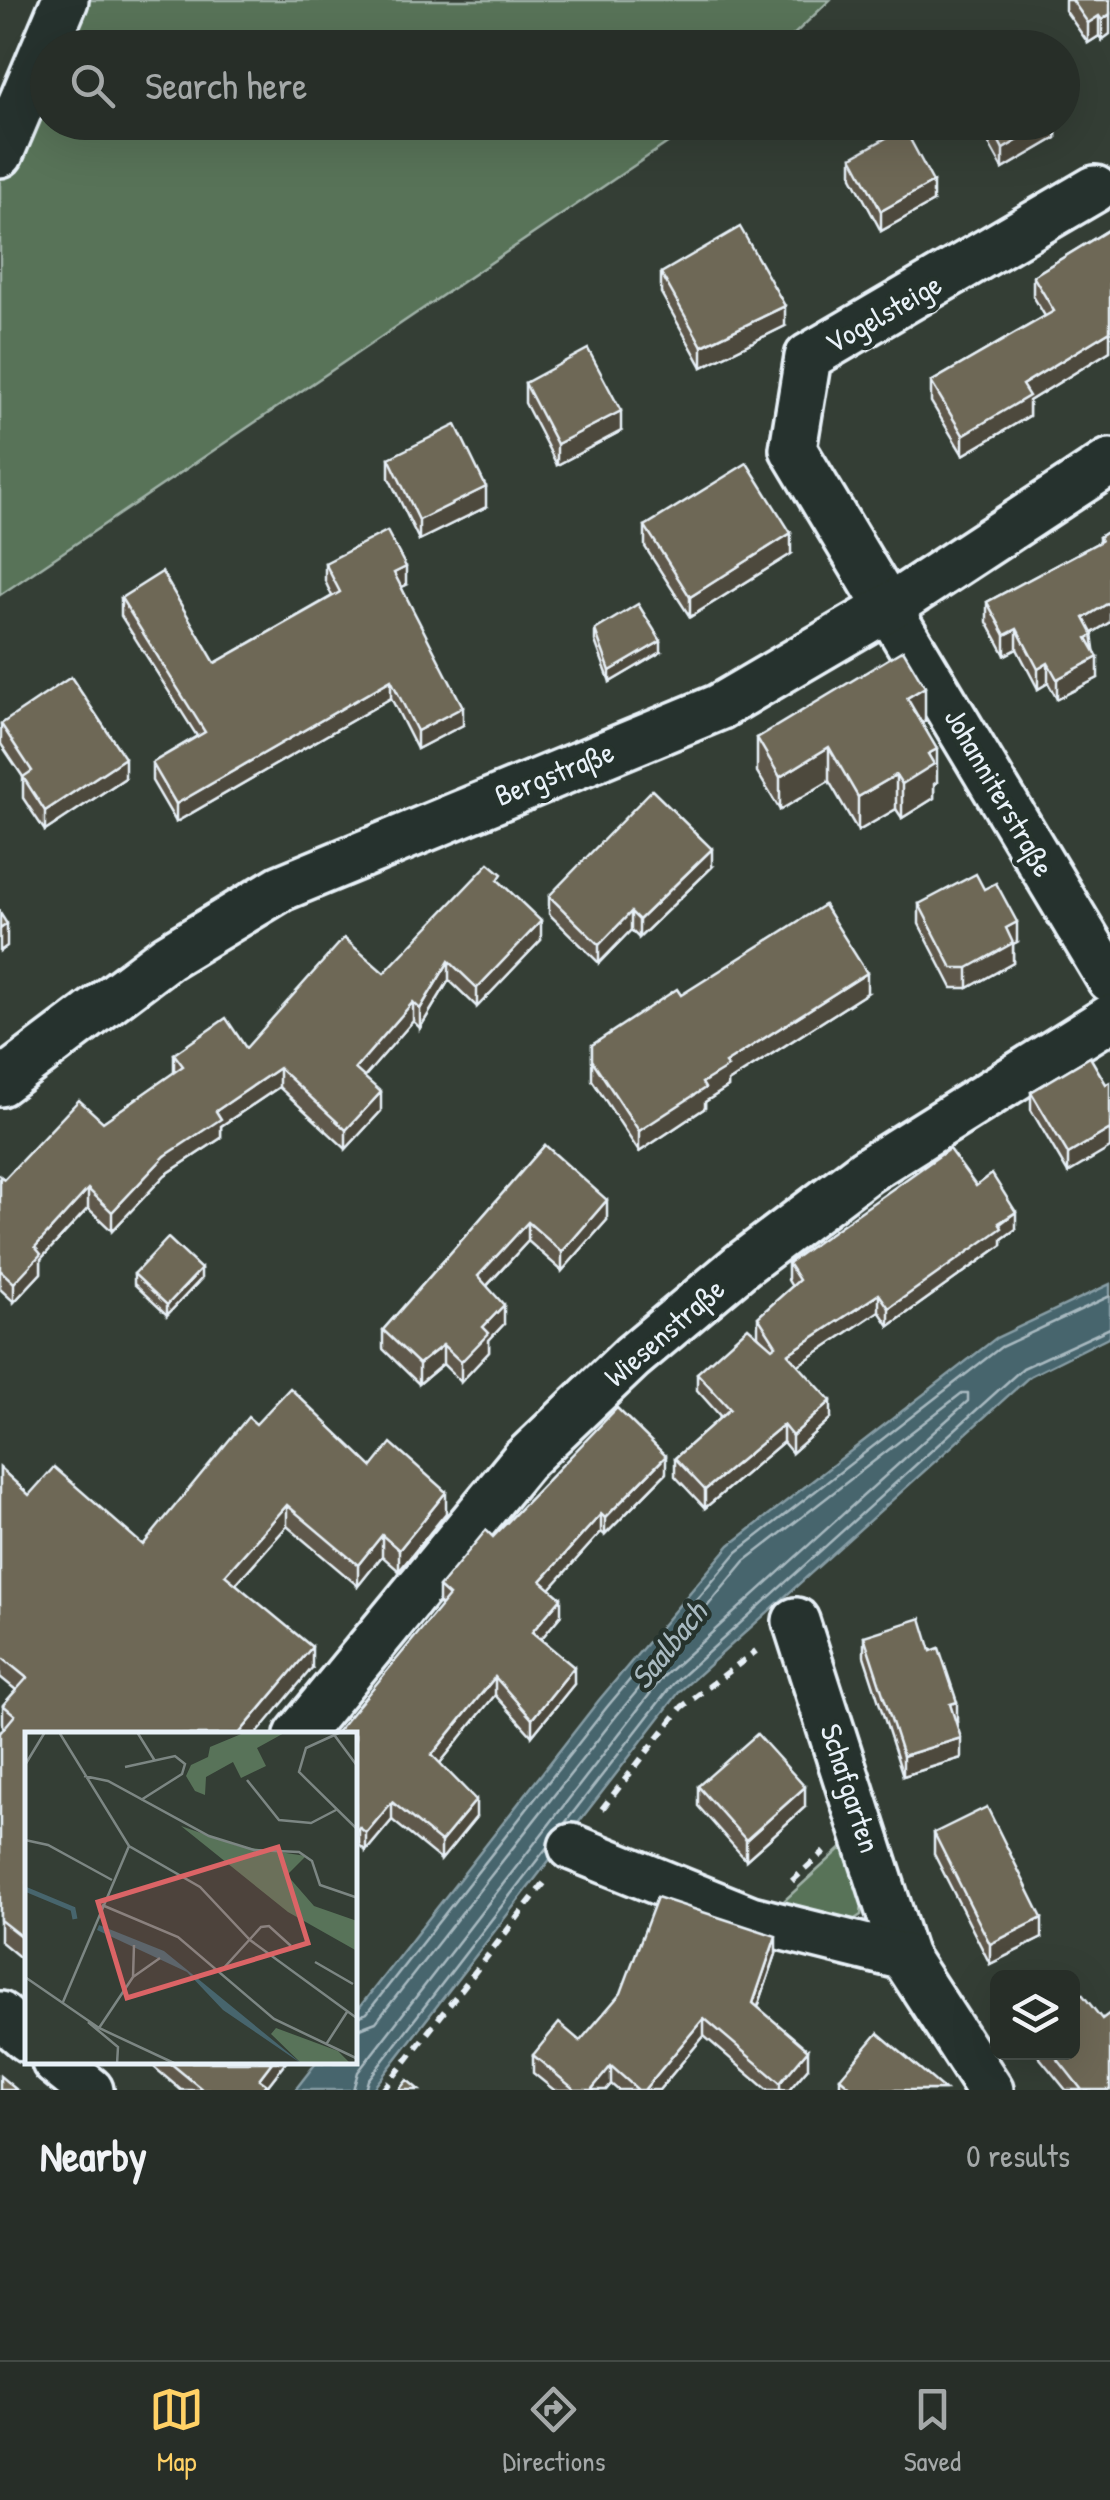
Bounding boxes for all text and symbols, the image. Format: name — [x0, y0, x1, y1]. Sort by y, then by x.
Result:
search box — [30, 30, 1080, 140]
icon: search — [65, 58, 120, 113]
text: Search here — [145, 59, 307, 111]
street label: Vogelsteige — [818, 264, 948, 362]
street label: Johanniterstraße — [936, 701, 1064, 884]
street label: Bergstraße — [489, 731, 620, 815]
street label: Wiesenstraße — [595, 1269, 733, 1395]
water label: Saalbach — [620, 1591, 718, 1697]
street label: Schafgarten — [811, 1719, 891, 1857]
inset map — [25, 1732, 358, 2065]
map controls — [990, 1970, 1080, 2060]
button: layers — [990, 1970, 1080, 2060]
text: Nearby — [40, 2127, 147, 2184]
text: 0 results — [966, 2134, 1070, 2177]
tab: Map — [149, 2382, 204, 2480]
tab: Directions — [502, 2382, 605, 2480]
tab: Saved — [904, 2382, 961, 2480]

